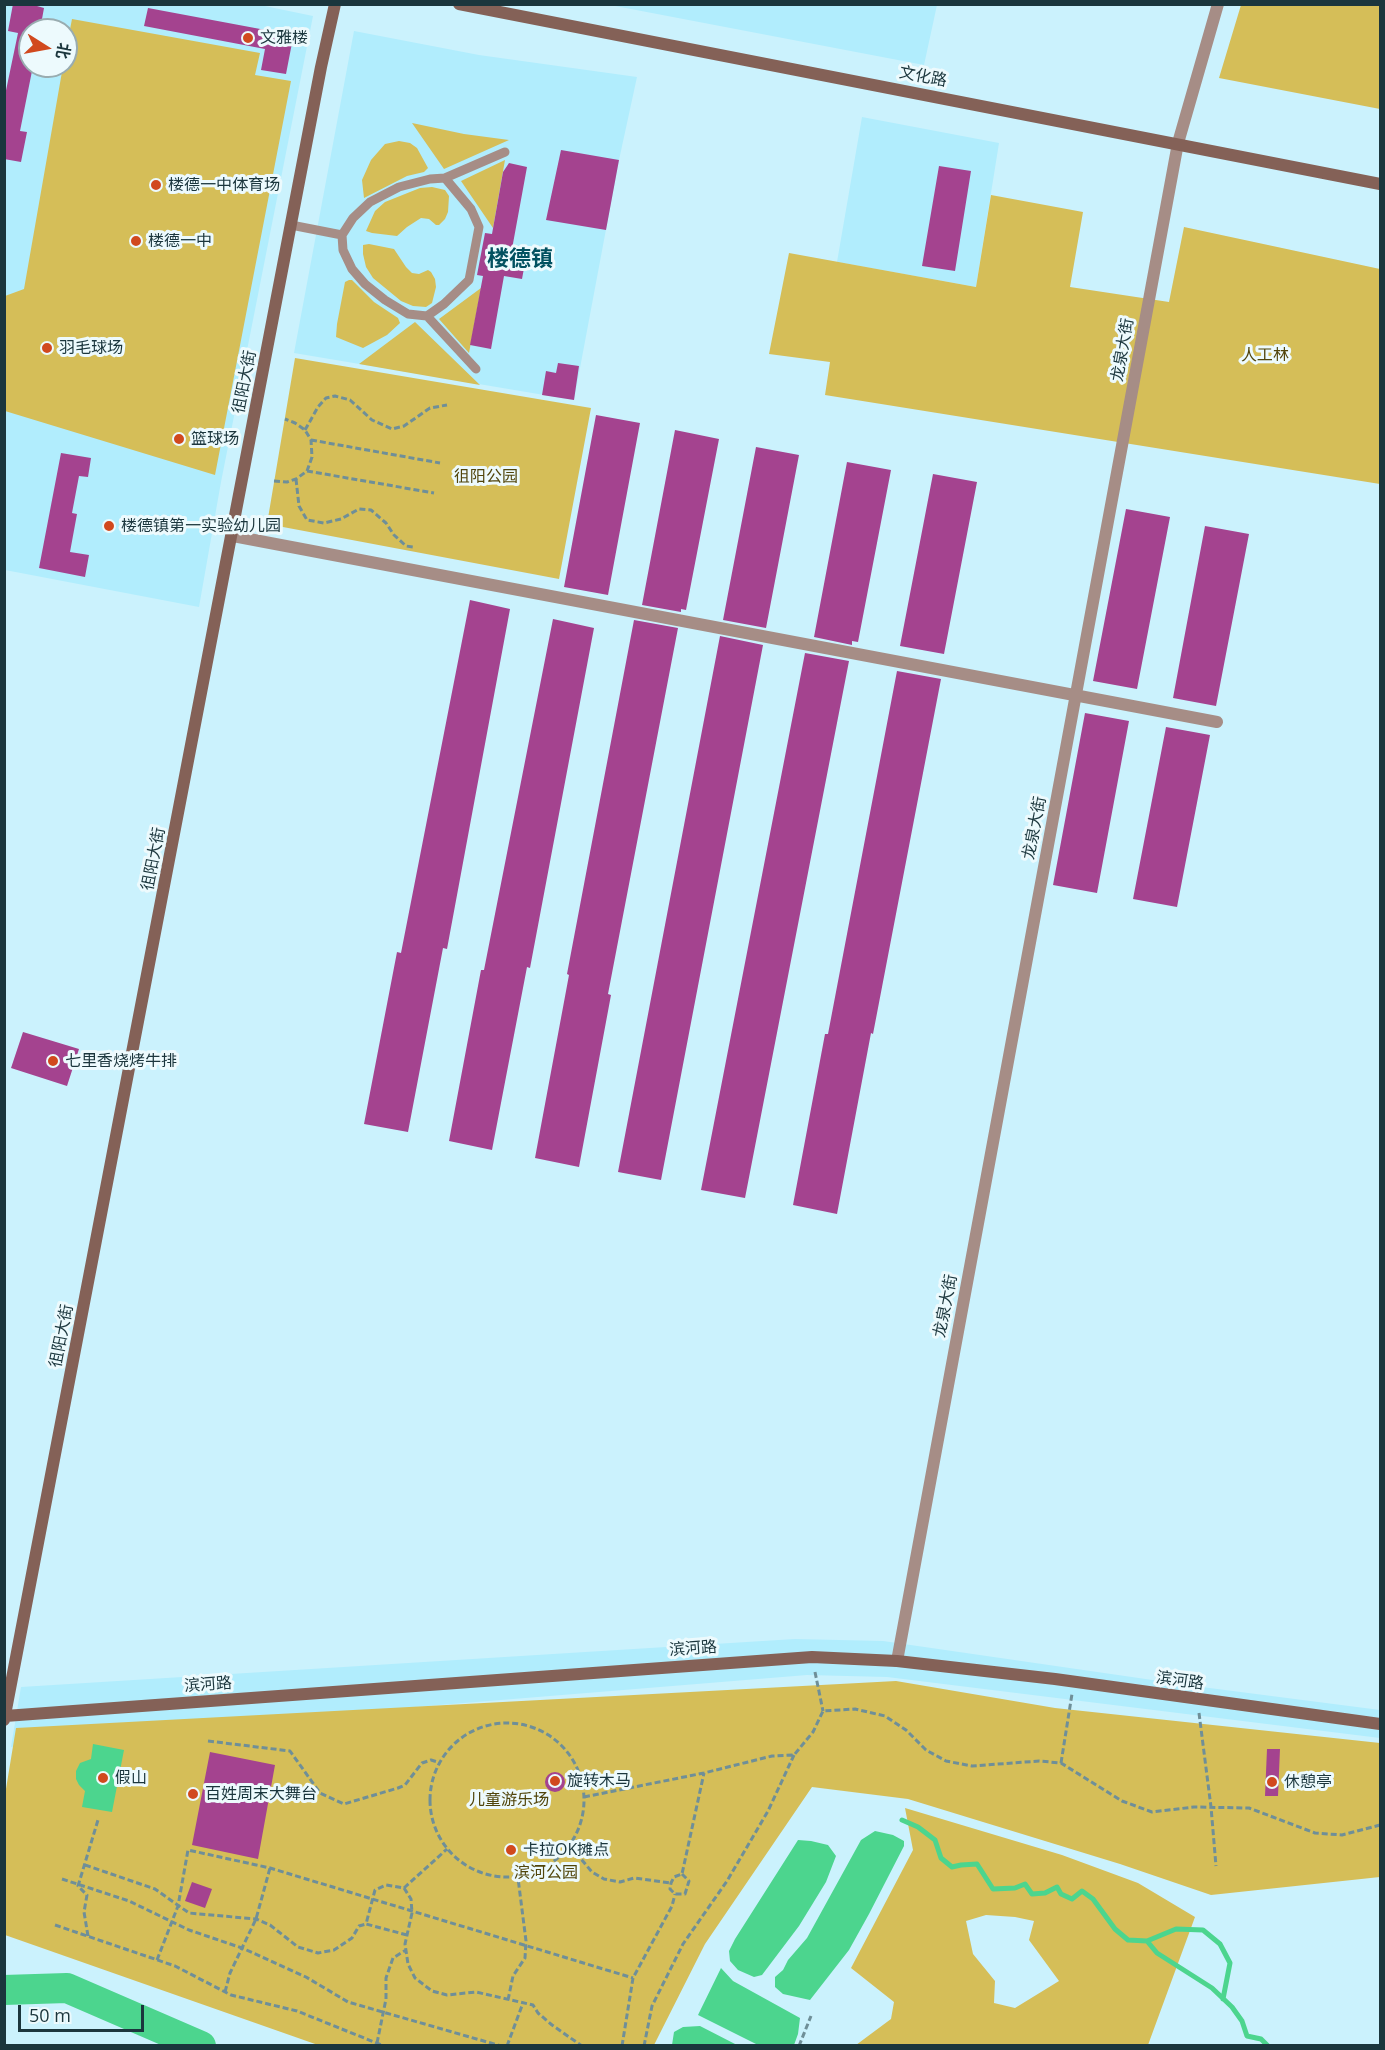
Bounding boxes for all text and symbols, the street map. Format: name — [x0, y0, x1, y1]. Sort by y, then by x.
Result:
north arrow — [18, 18, 78, 78]
place label: 文雅楼 — [260, 28, 308, 48]
marker: 文雅楼 — [241, 31, 255, 45]
text: 北 — [51, 41, 76, 61]
street label: 文化路 — [898, 63, 948, 91]
place label: 楼德一中体育场 — [168, 175, 280, 195]
marker: 楼德一中体育场 — [149, 178, 163, 192]
place label: 楼德一中 — [148, 231, 212, 251]
marker: 楼德一中 — [129, 234, 143, 248]
district label: 楼德镇 — [487, 247, 553, 273]
street label: 龙泉大街 — [1108, 317, 1138, 383]
place label: 羽毛球场 — [59, 338, 123, 358]
marker: 羽毛球场 — [40, 341, 54, 355]
park label: 人工林 — [1241, 345, 1289, 365]
street label: 徂阳大街 — [229, 349, 261, 415]
place label: 篮球场 — [191, 429, 239, 449]
marker: 篮球场 — [172, 432, 186, 446]
park label: 徂阳公园 — [454, 467, 518, 487]
place label: 楼德镇第一实验幼儿园 — [121, 516, 281, 536]
marker: 楼德镇第一实验幼儿园 — [102, 519, 116, 533]
street label: 龙泉大街 — [1019, 795, 1051, 861]
street label: 徂阳大街 — [138, 826, 170, 892]
place label: 七里香烧烤牛排 — [65, 1051, 177, 1071]
marker: 七里香烧烤牛排 — [46, 1054, 60, 1068]
street label: 龙泉大街 — [930, 1273, 962, 1339]
street label: 徂阳大街 — [46, 1303, 78, 1369]
street label: 滨河路 — [668, 1638, 718, 1660]
street label: 滨河路 — [1155, 1668, 1205, 1694]
street label: 滨河路 — [183, 1674, 233, 1696]
place label: 假山 — [115, 1768, 147, 1788]
marker: 假山 — [96, 1771, 110, 1785]
place label: 旋转木马 — [567, 1771, 631, 1791]
place label: 休憩亭 — [1284, 1772, 1332, 1792]
marker: 旋转木马 — [548, 1774, 562, 1788]
marker: 休憩亭 — [1265, 1775, 1279, 1789]
place label: 百姓周末大舞台 — [205, 1784, 317, 1804]
marker: 百姓周末大舞台 — [186, 1787, 200, 1801]
park label: 儿童游乐场 — [469, 1790, 549, 1810]
place label: 卡拉OK摊点 — [523, 1840, 609, 1860]
marker: 卡拉OK摊点 — [504, 1843, 518, 1857]
park label: 滨河公园 — [514, 1863, 578, 1883]
scale bar — [21, 1993, 147, 2031]
text: 50 m — [29, 2003, 71, 2027]

